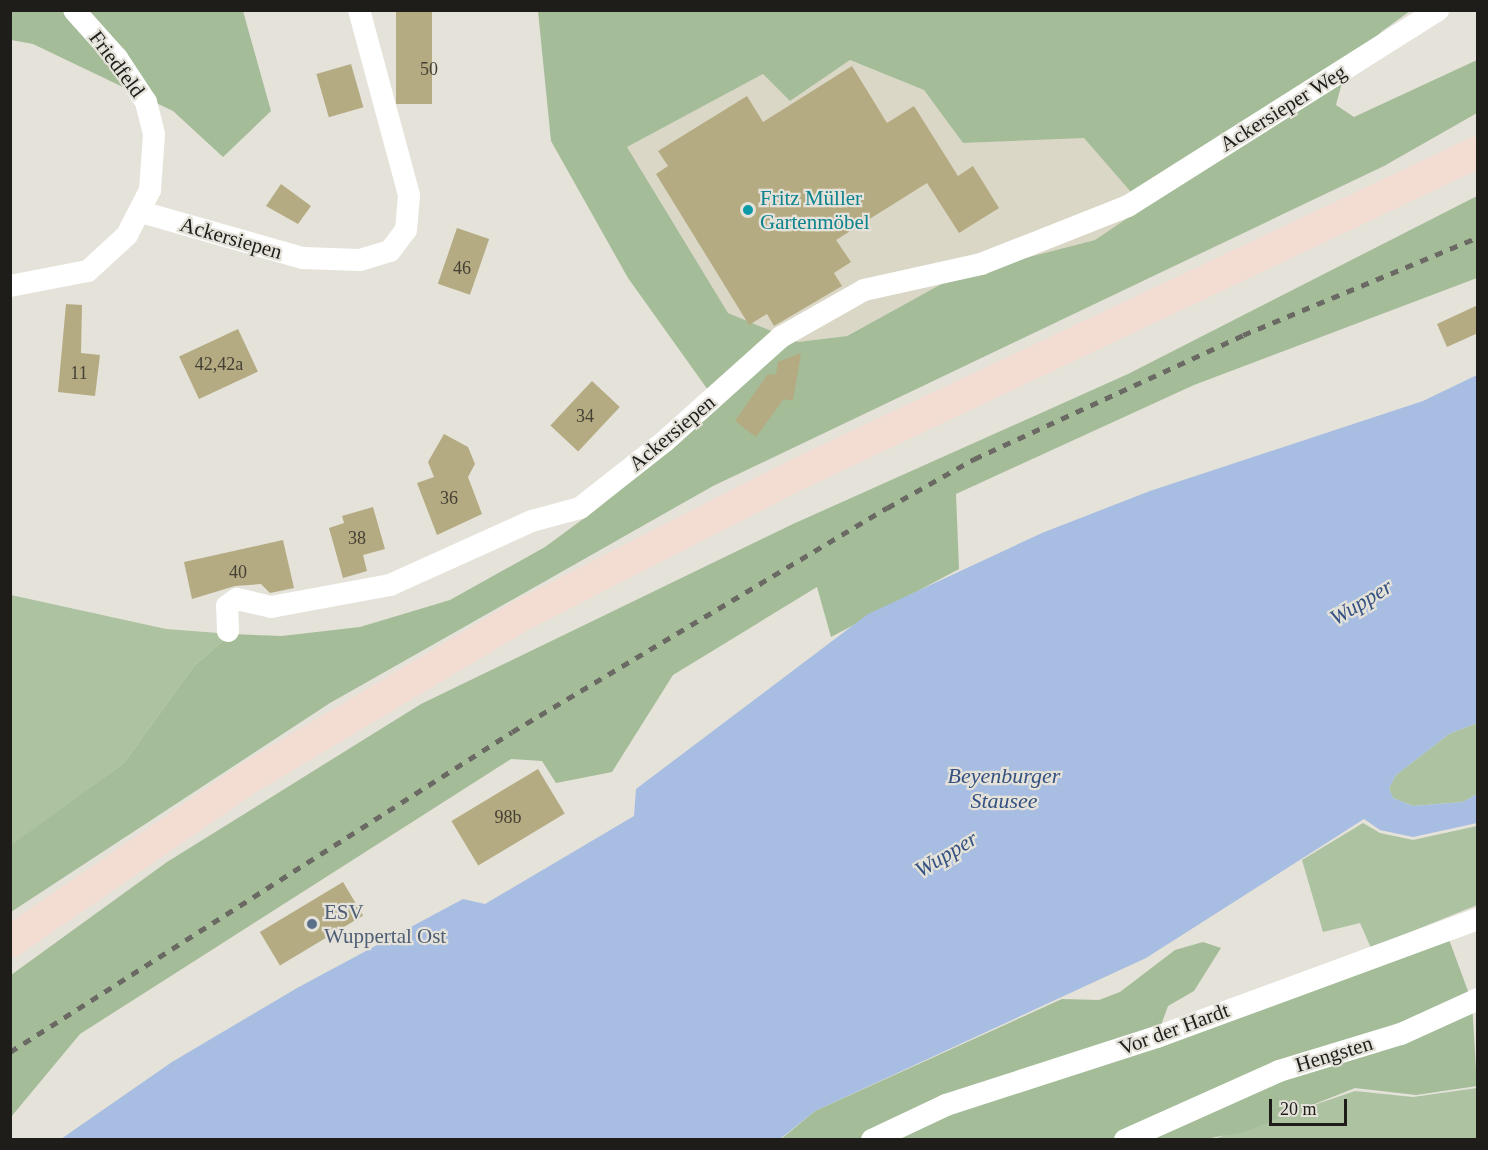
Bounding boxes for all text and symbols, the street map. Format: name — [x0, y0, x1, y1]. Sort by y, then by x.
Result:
street label: Friedfeld — [84, 26, 150, 102]
house number: 50 — [420, 58, 438, 80]
street label: Ackersieper Weg — [1215, 59, 1351, 157]
place label: Fritz Müller Gartenmöbel — [760, 185, 870, 235]
marker: Fritz Müller Gartenmöbel — [741, 203, 755, 217]
street label: Ackersiepen — [177, 211, 285, 265]
house number: 46 — [453, 257, 471, 279]
house number: 42,42a — [195, 353, 243, 375]
house number: 11 — [70, 362, 88, 384]
street label: Ackersiepen — [624, 390, 720, 476]
house number: 34 — [576, 405, 594, 427]
house number: 36 — [440, 487, 458, 509]
house number: 38 — [348, 527, 366, 549]
house number: 40 — [229, 561, 247, 583]
water label: Wupper — [1325, 573, 1397, 631]
water label: Beyenburger Stausee — [948, 762, 1060, 813]
house number: 98b — [494, 806, 522, 828]
water label: Wupper — [910, 825, 982, 883]
place label: ESV Wuppertal Ost — [324, 899, 446, 949]
marker: ESV Wuppertal Ost — [305, 917, 319, 931]
street label: Vor der Hardt — [1116, 997, 1232, 1061]
street label: Hengsten — [1292, 1030, 1376, 1078]
scale bar — [1272, 1087, 1350, 1125]
text: 20 m — [1280, 1099, 1317, 1119]

